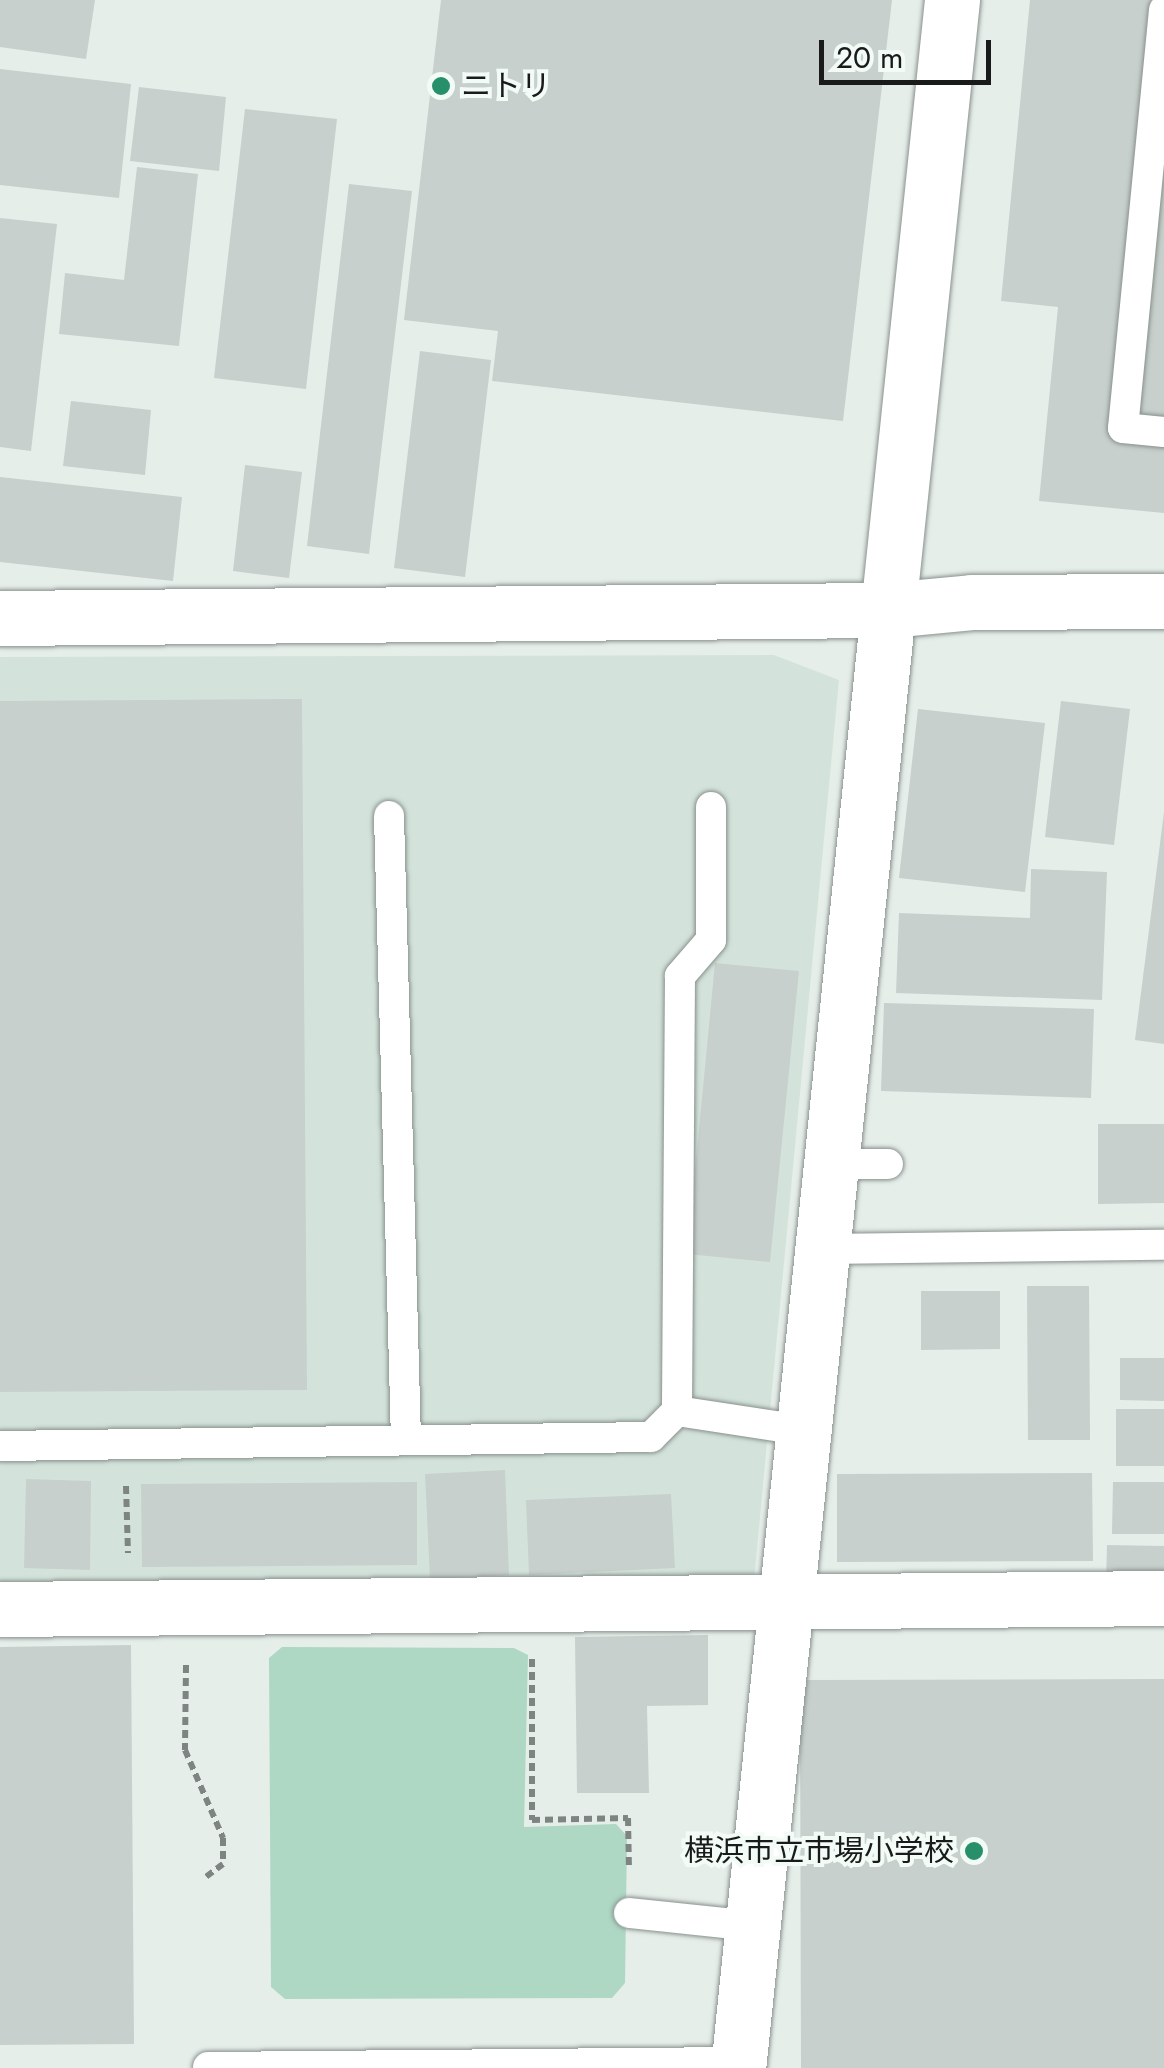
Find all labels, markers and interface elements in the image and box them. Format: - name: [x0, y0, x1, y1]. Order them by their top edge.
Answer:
- scale bar: [824, 20, 996, 82]
- text: 20 m: [836, 36, 903, 79]
- place label: ニトリ: [461, 68, 551, 104]
- marker: ニトリ: [430, 75, 452, 97]
- place label: 横浜市立市場小学校: [684, 1833, 954, 1869]
- marker: 横浜市立市場小学校: [963, 1840, 985, 1862]

